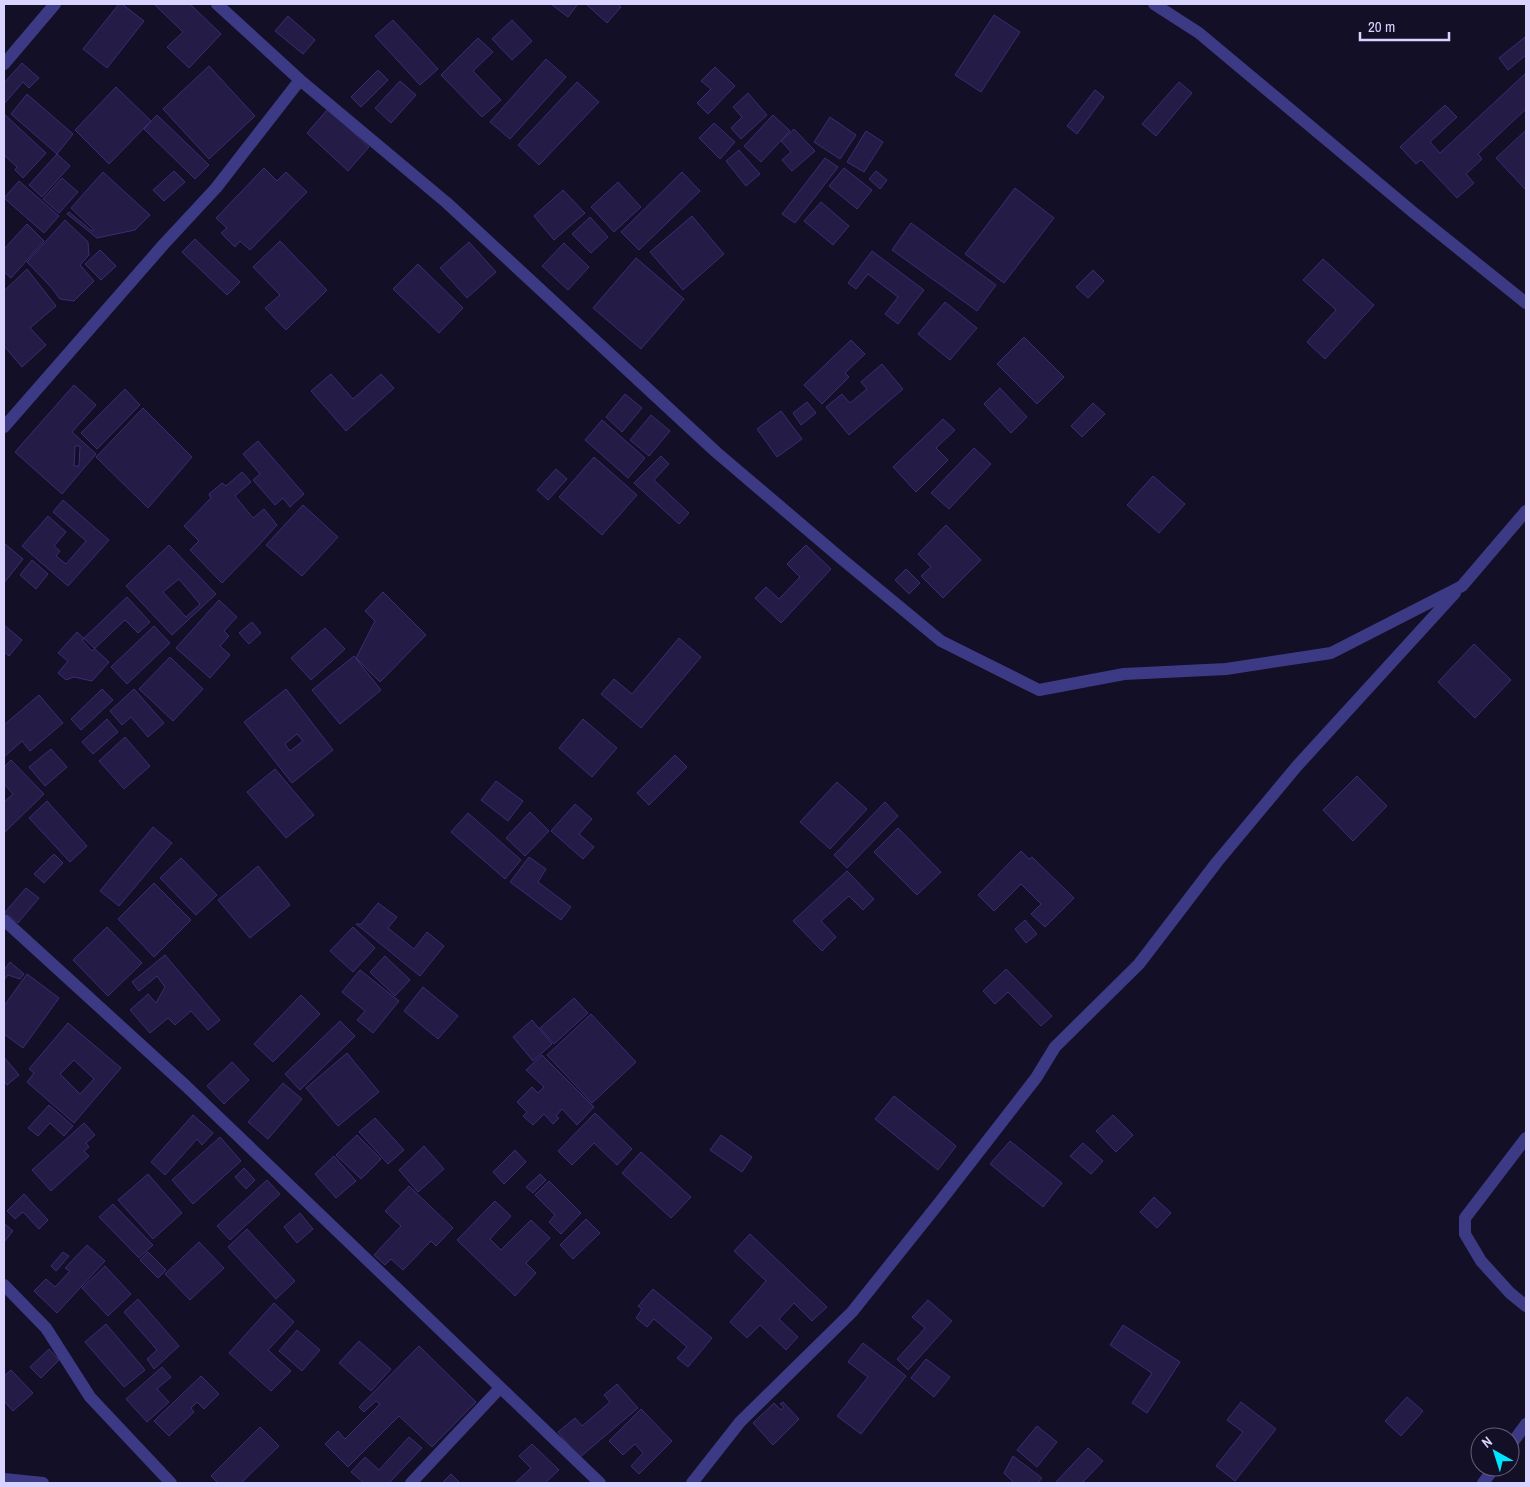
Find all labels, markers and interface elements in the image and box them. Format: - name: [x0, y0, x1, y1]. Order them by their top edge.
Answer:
- scale bar: [1360, 10, 1449, 42]
- text: 20 m: [1368, 16, 1395, 37]
- north arrow: [1470, 1427, 1520, 1477]
- text: N: [1478, 1432, 1496, 1452]

